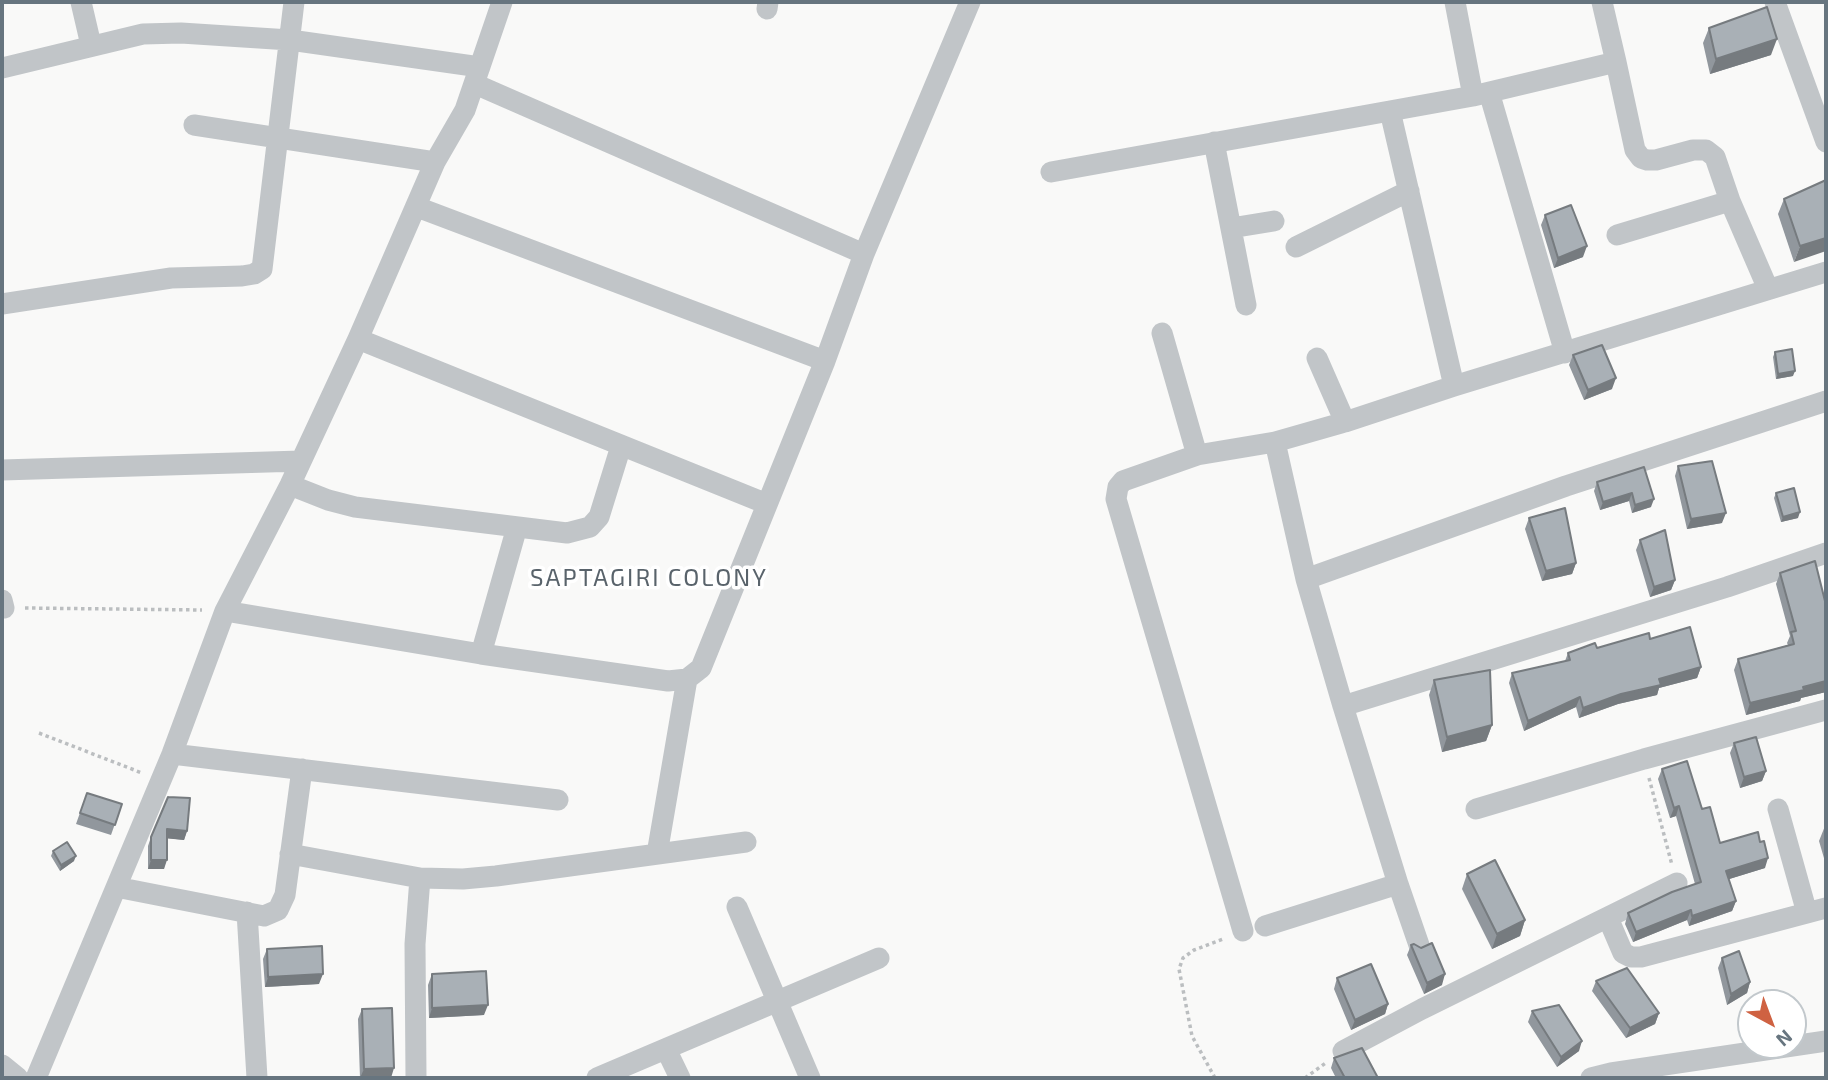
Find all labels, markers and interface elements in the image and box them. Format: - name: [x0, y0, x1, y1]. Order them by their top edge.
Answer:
- district label: SAPTAGIRI COLONY: [532, 564, 766, 592]
- north arrow: [1737, 989, 1807, 1059]
- text: N: [1772, 1026, 1798, 1052]

